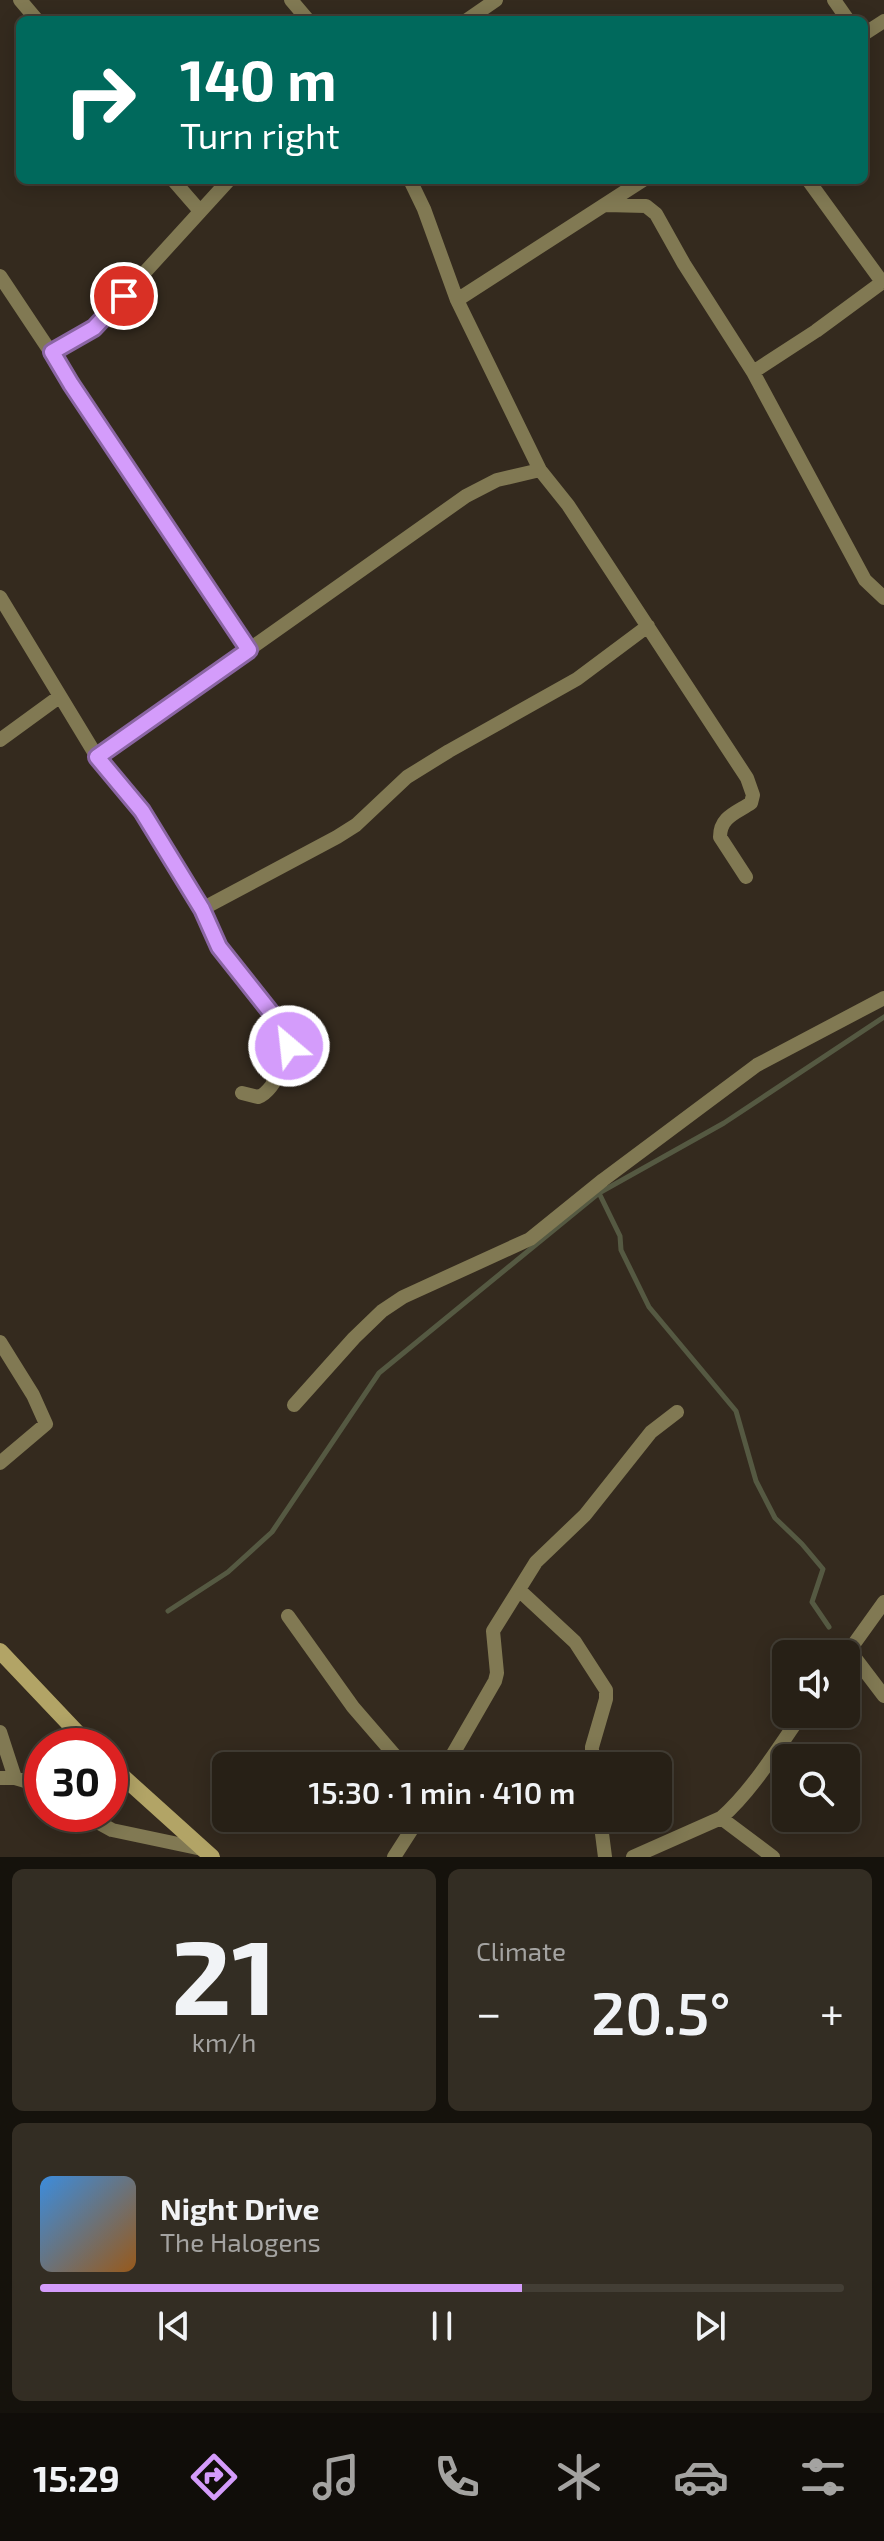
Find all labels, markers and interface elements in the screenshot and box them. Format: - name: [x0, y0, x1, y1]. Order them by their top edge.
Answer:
- text: 140 m: [180, 45, 337, 112]
- icon: right: [48, 48, 152, 152]
- text: Turn right: [180, 113, 340, 156]
- pin: [90, 262, 158, 330]
- icon: arrive: [102, 274, 146, 318]
- position arrow: [247, 1004, 331, 1088]
- map controls: [772, 1640, 860, 1832]
- button: sound: [772, 1640, 860, 1728]
- speed limit sign: 30: [24, 1728, 128, 1832]
- button: search: [772, 1744, 860, 1832]
- text: 15:30 · 1 min · 410 m: [309, 1774, 575, 1810]
- text: 21: [171, 1911, 277, 2036]
- text: Climate: [476, 1935, 566, 1966]
- text: 20.5°: [591, 1975, 731, 2047]
- text: −: [476, 1985, 502, 2038]
- text: +: [820, 1985, 844, 2038]
- text: km/h: [192, 2026, 256, 2057]
- text: Night Drive: [160, 2190, 319, 2226]
- text: The Halogens: [160, 2226, 321, 2257]
- icon: previous: [152, 2304, 196, 2348]
- icon: pause: [420, 2304, 464, 2348]
- icon: next: [688, 2304, 732, 2348]
- icon: directions: [186, 2449, 242, 2505]
- icon: music: [308, 2449, 364, 2505]
- icon: phone: [429, 2449, 485, 2505]
- icon: climate: [551, 2449, 607, 2505]
- icon: car: [673, 2449, 729, 2505]
- icon: filters: [795, 2449, 851, 2505]
- text: 15:29: [33, 2456, 120, 2499]

